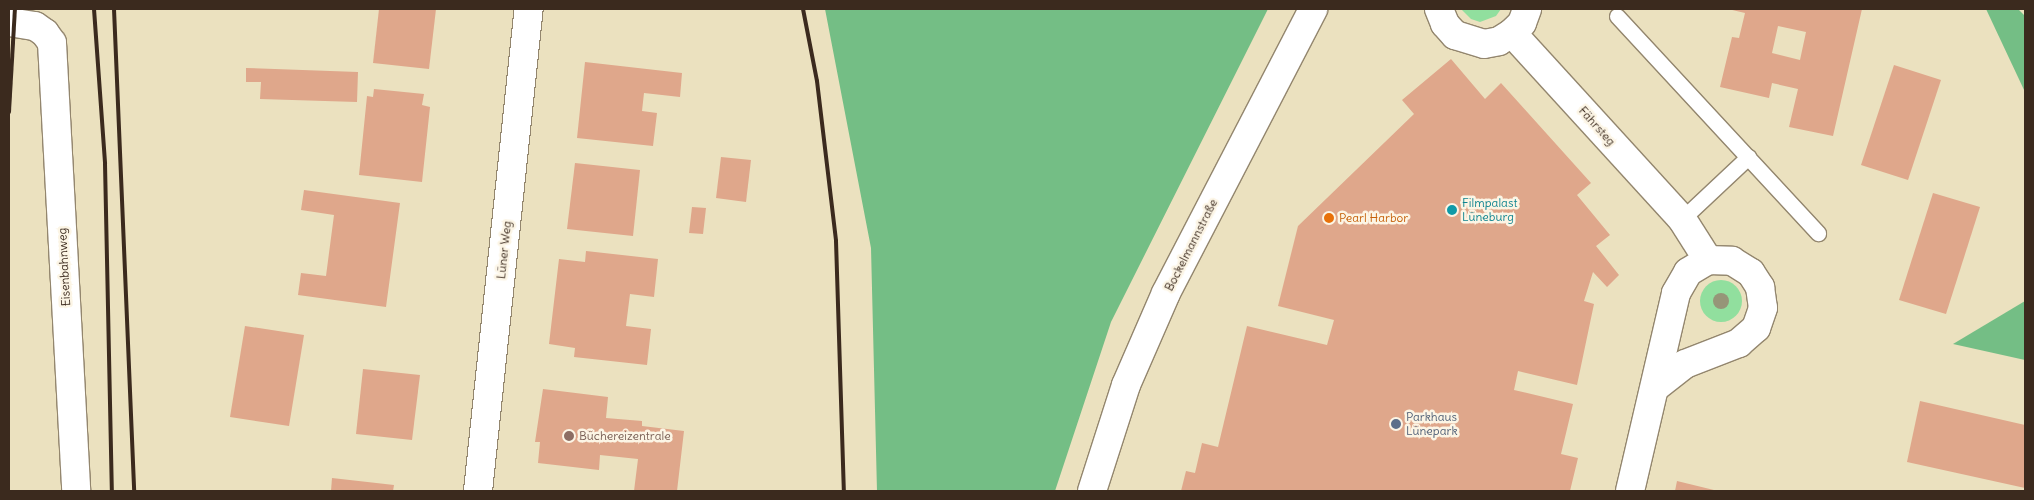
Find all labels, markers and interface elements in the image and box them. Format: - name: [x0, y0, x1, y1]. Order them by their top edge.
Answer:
- street label: Fährsteg: [1576, 104, 1618, 148]
- place label: Filmpalast Lüneburg: [1462, 196, 1517, 224]
- street label: Bockelmannstraße: [1162, 197, 1220, 293]
- marker: Filmpalast Lüneburg: [1446, 204, 1458, 216]
- place label: Pearl Harbor: [1339, 211, 1408, 225]
- marker: Pearl Harbor: [1323, 212, 1335, 224]
- street label: Lüner Weg: [494, 220, 514, 280]
- street label: Eisenbahnweg: [55, 227, 73, 307]
- place label: Parkhaus Lünepark: [1406, 410, 1458, 438]
- marker: Parkhaus Lünepark: [1390, 418, 1402, 430]
- place label: Büchereizentrale: [579, 429, 671, 443]
- marker: Büchereizentrale: [563, 430, 575, 442]

